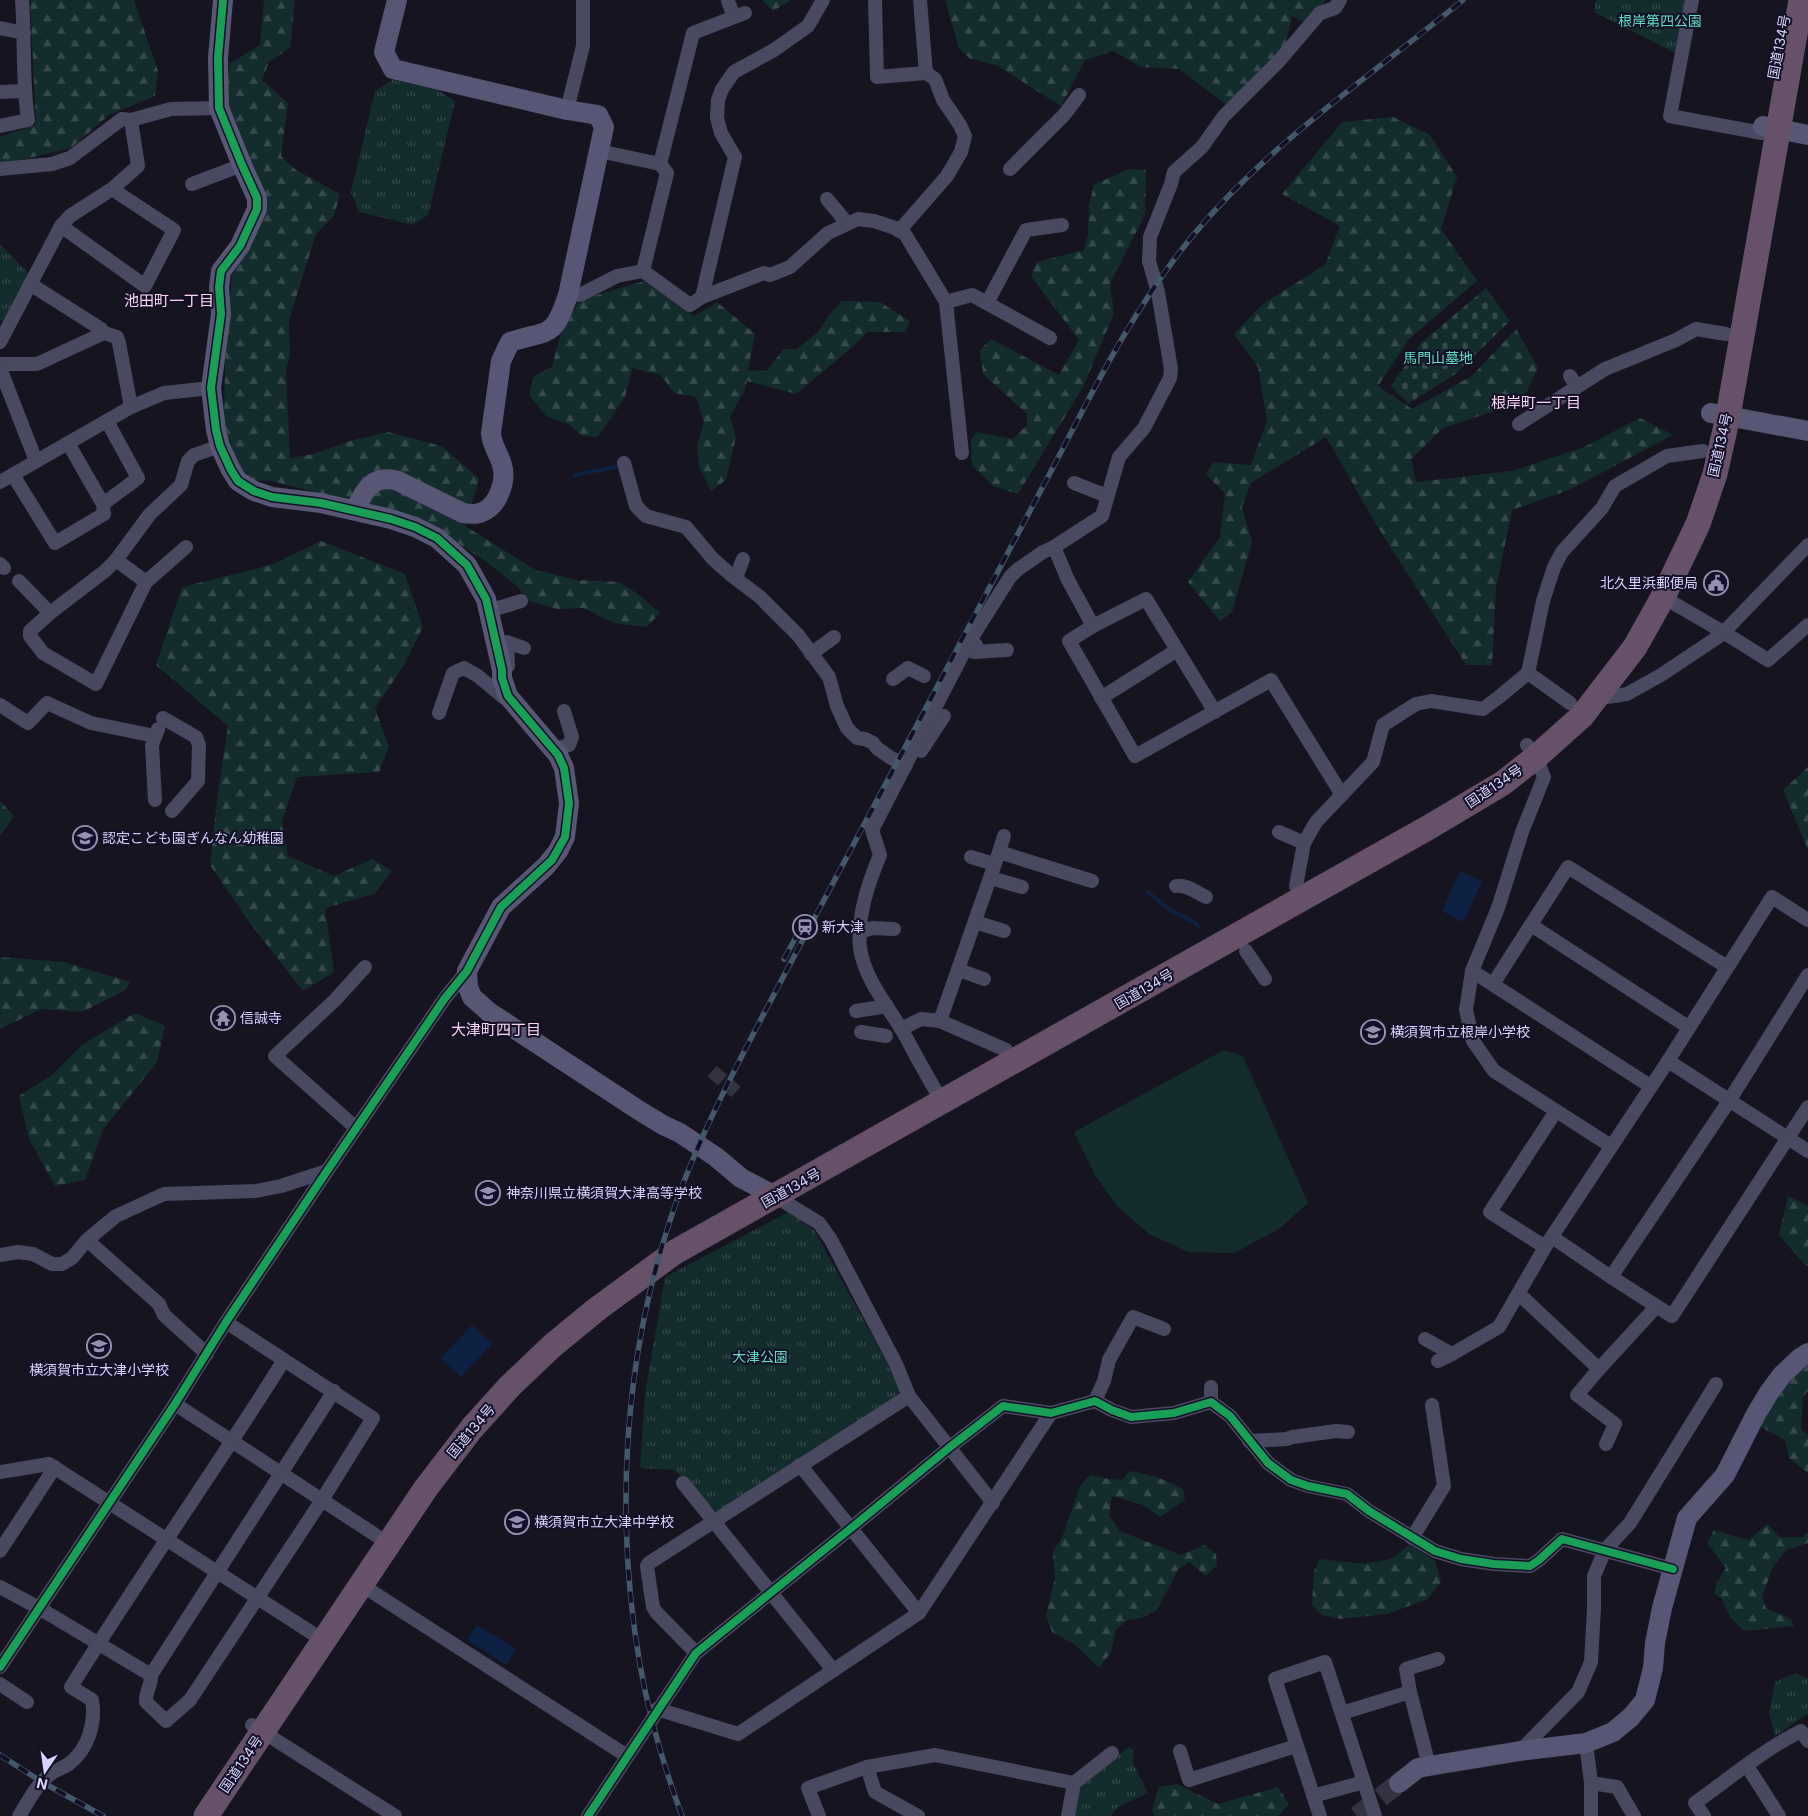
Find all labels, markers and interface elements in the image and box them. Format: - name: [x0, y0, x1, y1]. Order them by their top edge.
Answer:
- park label: 根岸第四公園: [1618, 12, 1702, 29]
- street label: 国道134号: [1764, 13, 1793, 81]
- district label: 池田町一丁目: [124, 291, 214, 310]
- park label: 馬門山墓地: [1403, 349, 1473, 366]
- district label: 根岸町一丁目: [1491, 393, 1581, 412]
- street label: 国道134号: [1704, 411, 1735, 479]
- public building icon: 北久里浜郵便局: [1703, 570, 1729, 596]
- place label: 北久里浜郵便局: [1600, 574, 1698, 591]
- street label: 国道134号: [1462, 760, 1526, 811]
- school or university icon: 認定こども園ぎんなん幼稚園: [72, 825, 98, 851]
- place label: 認定こども園ぎんなん幼稚園: [102, 829, 284, 846]
- station icon: 新大津: [792, 914, 818, 940]
- place label: 新大津: [822, 918, 864, 935]
- street label: 国道134号: [1111, 965, 1176, 1012]
- temple icon: 信誠寺: [210, 1005, 236, 1031]
- place label: 信誠寺: [240, 1009, 282, 1026]
- school or university icon: 横須賀市立根岸小学校: [1360, 1019, 1386, 1045]
- district label: 大津町四丁目: [451, 1020, 541, 1039]
- place label: 横須賀市立根岸小学校: [1390, 1023, 1530, 1040]
- street label: 国道134号: [758, 1164, 823, 1211]
- school or university icon: 神奈川県立横須賀大津高等学校: [475, 1180, 501, 1206]
- place label: 神奈川県立横須賀大津高等学校: [506, 1184, 702, 1201]
- school or university icon: 横須賀市立大津小学校: [86, 1333, 112, 1359]
- park label: 大津公園: [732, 1348, 788, 1365]
- place label: 横須賀市立大津小学校: [29, 1361, 169, 1378]
- street label: 国道134号: [443, 1400, 498, 1461]
- school or university icon: 横須賀市立大津中学校: [504, 1509, 530, 1535]
- place label: 横須賀市立大津中学校: [534, 1513, 674, 1530]
- street label: 国道134号: [215, 1732, 266, 1796]
- north arrow: [20, 1746, 70, 1796]
- text: N: [35, 1775, 49, 1794]

